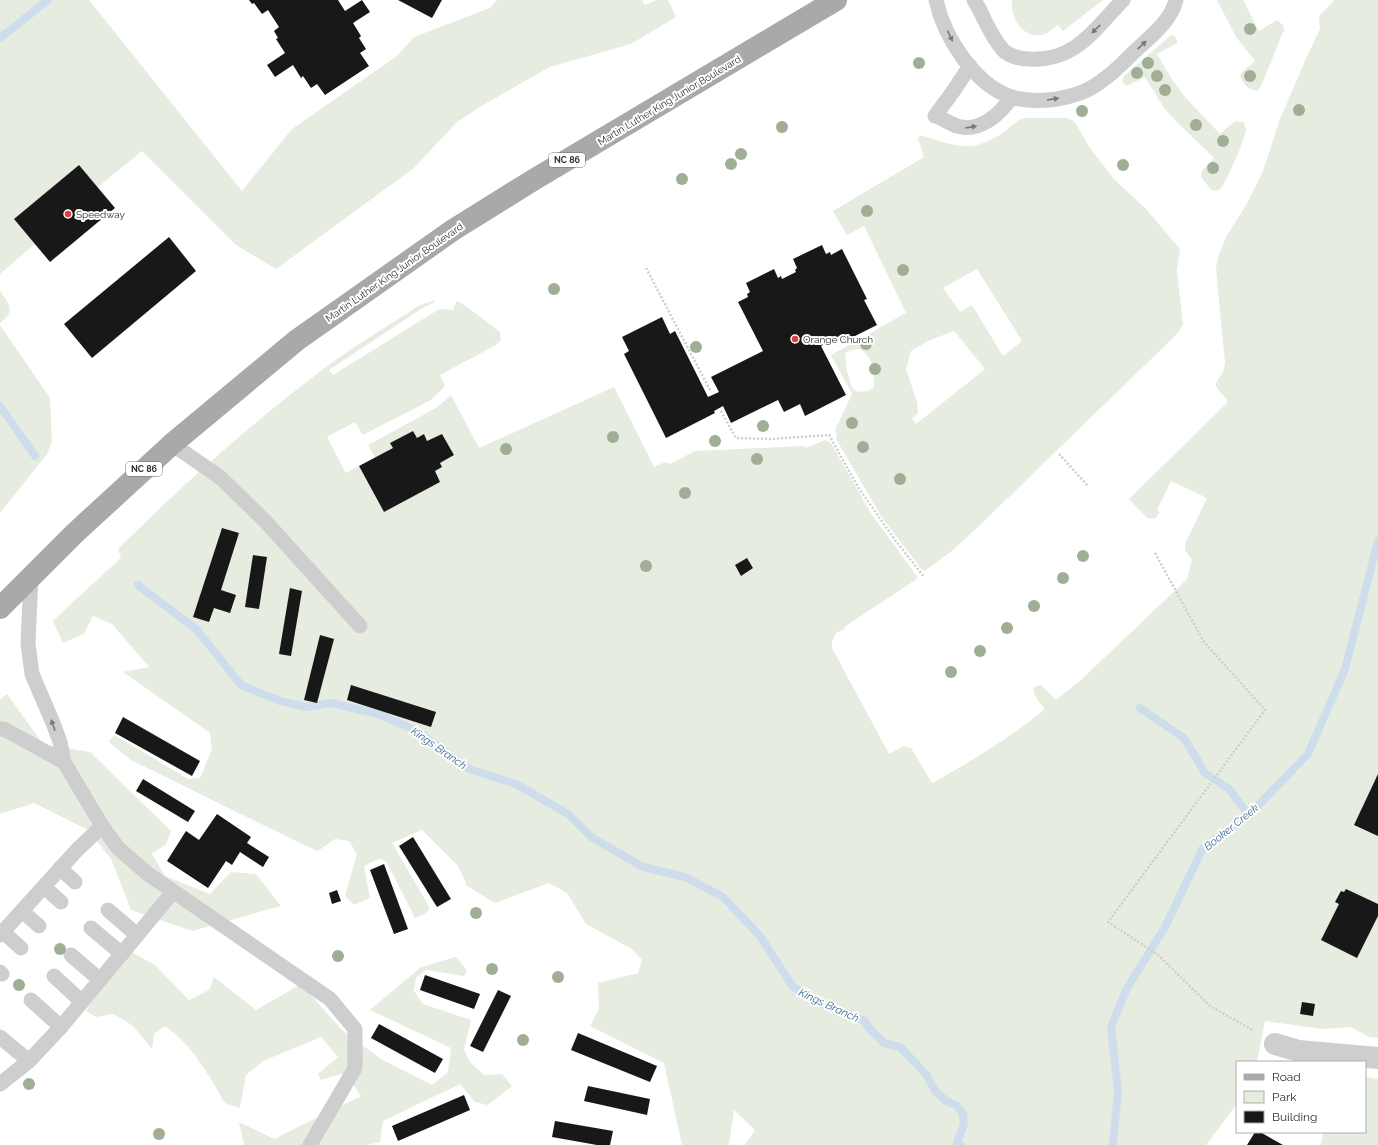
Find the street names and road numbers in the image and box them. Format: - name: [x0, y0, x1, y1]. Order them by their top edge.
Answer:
- street label: Martin Luther King Junior Boulevard: [596, 53, 743, 148]
- road number: NC 86: [549, 153, 585, 167]
- street label: Martin Luther King Junior Boulevard: [324, 221, 465, 324]
- road number: NC 86: [126, 462, 162, 476]

